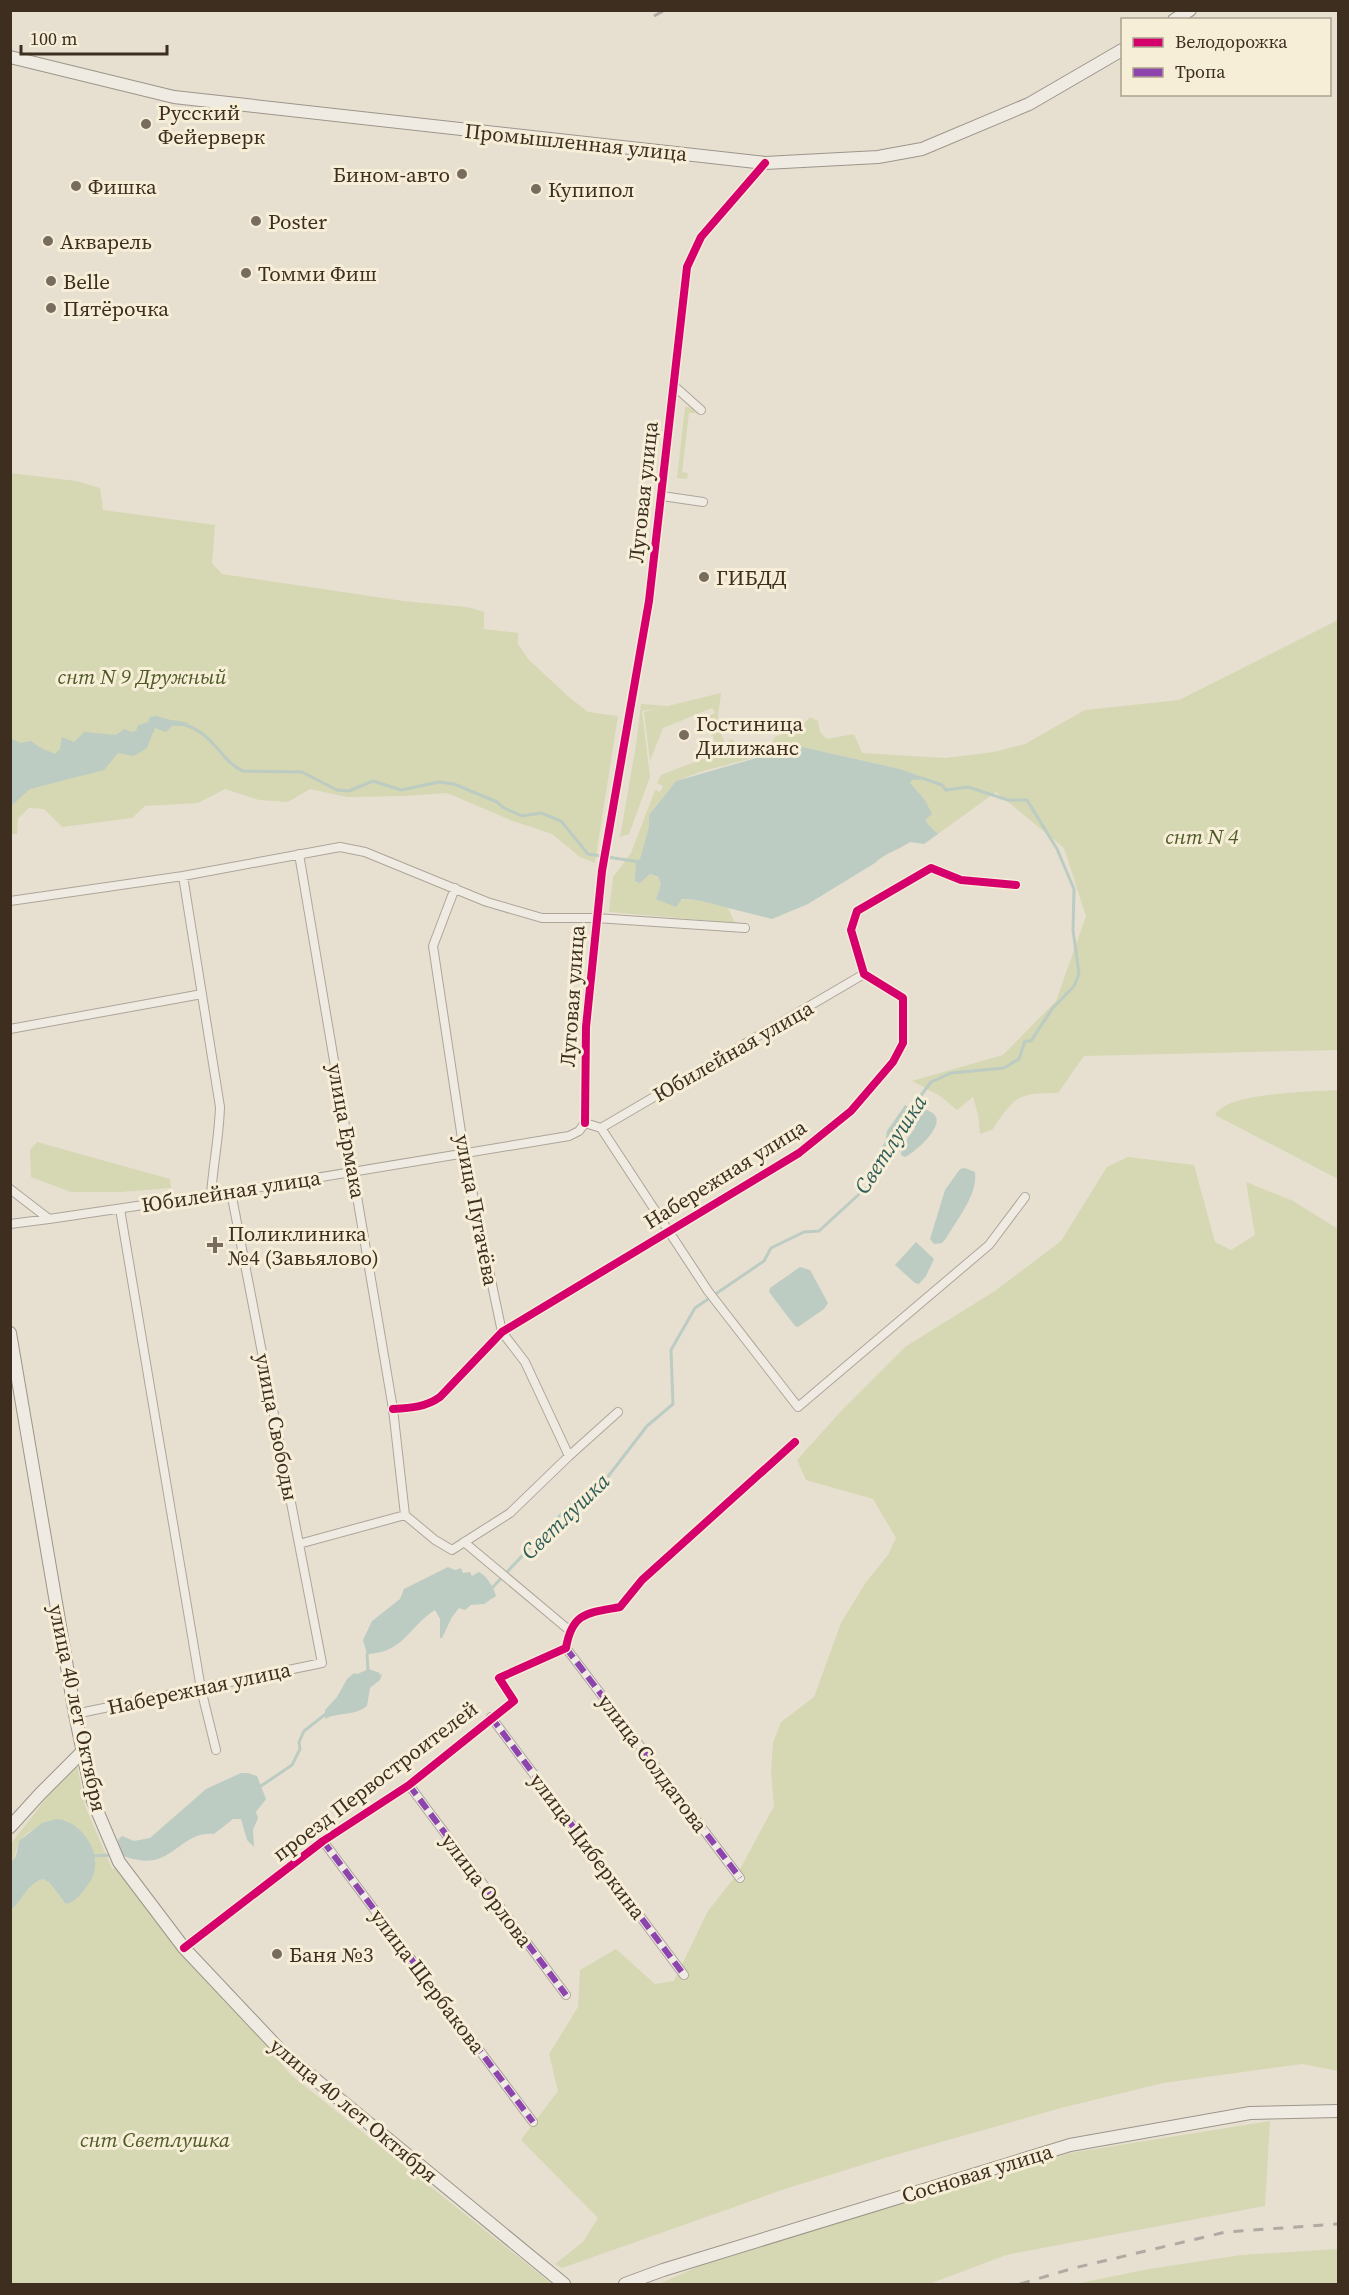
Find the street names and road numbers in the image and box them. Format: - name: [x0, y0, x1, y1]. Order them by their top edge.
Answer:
- street label: Промышленная улица: [463, 116, 689, 168]
- street label: Луговая улица: [621, 419, 665, 564]
- street label: Луговая улица: [553, 924, 591, 1068]
- street label: Юбилейная улица: [647, 993, 819, 1109]
- street label: улица Ермака: [321, 1061, 373, 1201]
- street label: Набережная улица: [638, 1112, 812, 1236]
- street label: улица Пугачёва: [448, 1132, 506, 1288]
- street label: Юбилейная улица: [139, 1162, 323, 1219]
- street label: улица Свободы: [248, 1351, 306, 1503]
- street label: улица 40 лет Октября: [42, 1602, 114, 1814]
- street label: Набережная улица: [105, 1654, 294, 1722]
- street label: улица Солдатова: [591, 1688, 715, 1838]
- street label: проезд Первостроителей: [266, 1694, 484, 1868]
- street label: улица Циберкина: [523, 1767, 653, 1926]
- street label: улица Орлова: [435, 1827, 540, 1953]
- street label: улица Щербакова: [364, 1903, 492, 2060]
- street label: улица 40 лет Октября: [264, 2031, 444, 2189]
- street label: Сосновая улица: [898, 2136, 1056, 2210]

